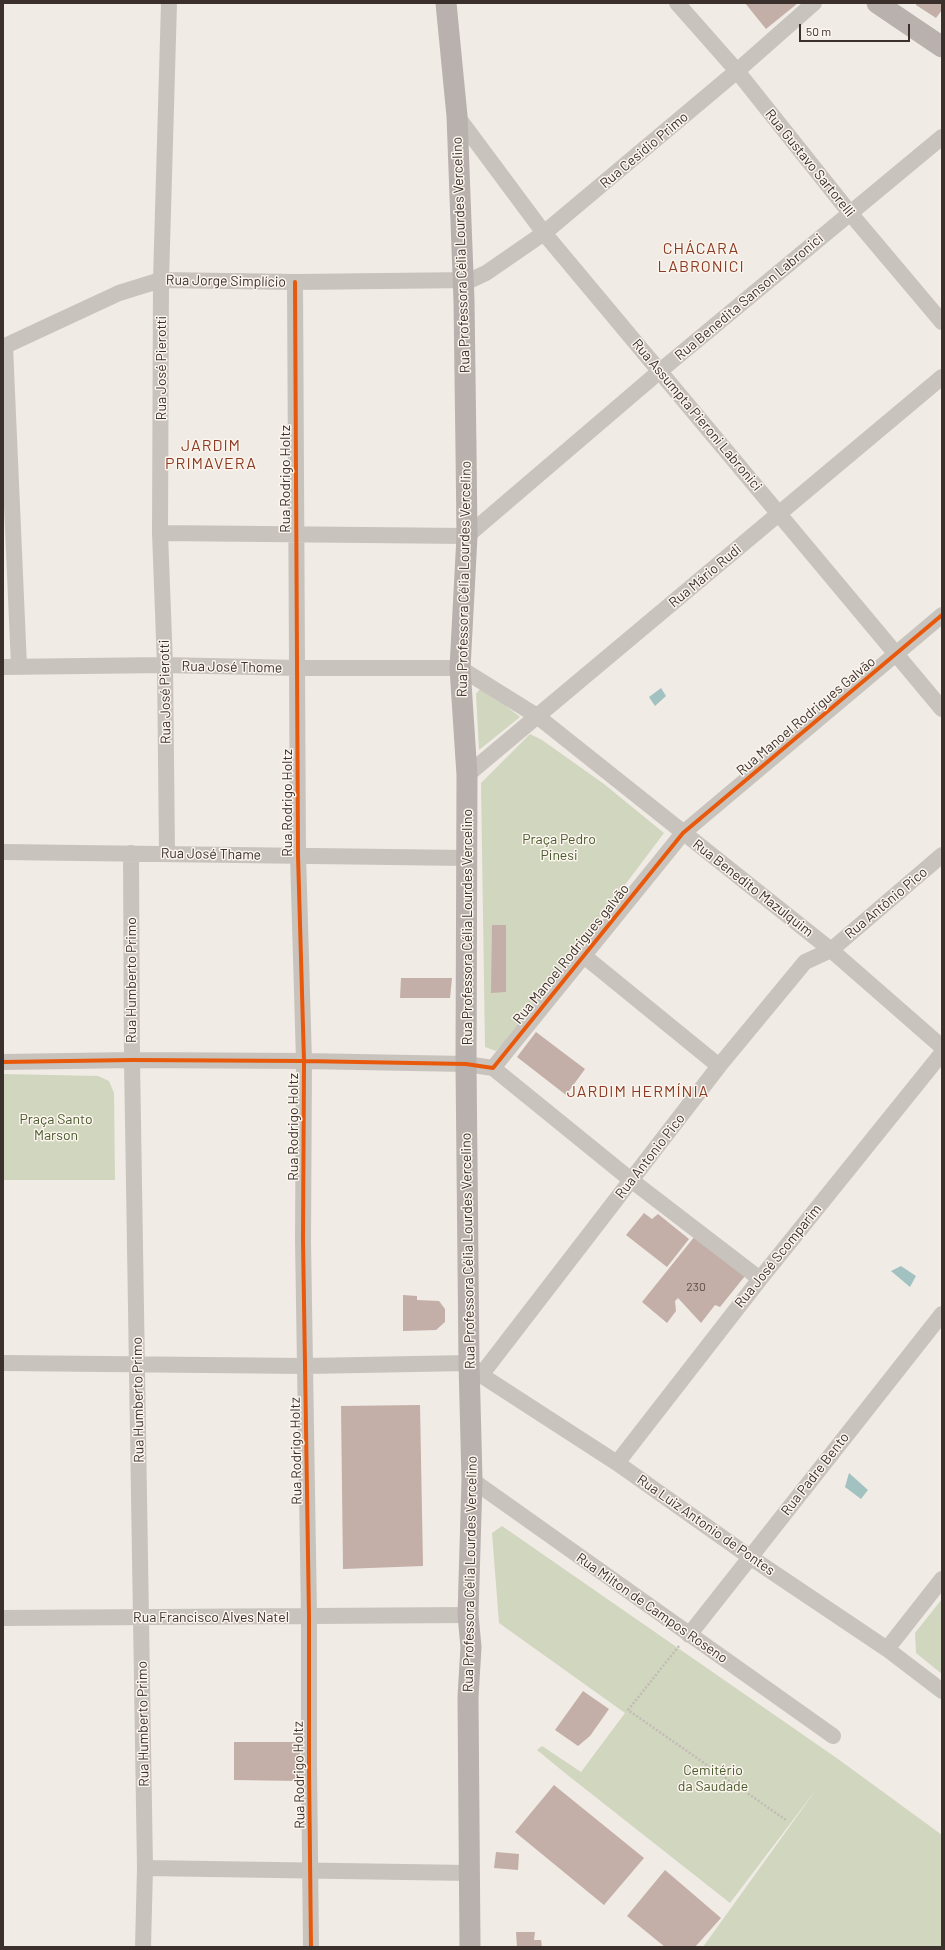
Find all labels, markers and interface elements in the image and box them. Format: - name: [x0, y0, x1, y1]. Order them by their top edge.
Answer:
- scale bar: [801, 16, 912, 42]
- text: 50 m: [806, 24, 831, 38]
- street label: Rua Gustavo Sartorelli: [761, 106, 859, 220]
- street label: Rua Cesidio Primo: [597, 108, 691, 192]
- street label: Rua Professora Célia Lourdes Vercelino: [448, 137, 474, 373]
- street label: Rua Benedita Sanson Labronici: [671, 230, 827, 364]
- district label: CHÁCARA LABRONICI: [657, 239, 745, 277]
- street label: Rua Jorge Simplício: [166, 272, 286, 290]
- street label: Rua José Pierotti: [153, 316, 169, 420]
- street label: Rua Assumpta Pieroni Labronici: [629, 336, 765, 494]
- street label: Rua Rodrigo Holtz: [277, 425, 293, 533]
- district label: JARDIM PRIMAVERA: [165, 436, 257, 474]
- street label: Rua Professora Célia Lourdes Vercelino: [454, 461, 474, 697]
- street label: Rua Mário Rudi: [665, 541, 745, 611]
- street label: Rua José Pierotti: [156, 640, 174, 744]
- street label: Rua Manoel Rodrigues Galvão: [733, 653, 879, 779]
- street label: Rua José Thome: [182, 658, 282, 676]
- street label: Rua Rodrigo Holtz: [279, 749, 295, 857]
- street label: Rua Professora Célia Lourdes Vercelino: [459, 809, 475, 1045]
- park label: Praça Pedro Pinesi: [522, 831, 596, 864]
- street label: Rua Benedito Mazulquim: [689, 836, 817, 940]
- street label: Rua José Thame: [161, 845, 261, 863]
- street label: Rua Antônio Pico: [841, 864, 931, 942]
- street label: Rua Manoel Rodrigues galvão: [509, 881, 633, 1027]
- street label: Rua Humberto Primo: [123, 917, 139, 1043]
- street label: Rua Rodrigo Holtz: [285, 1073, 301, 1181]
- district label: JARDIM HERMÍNIA: [567, 1082, 709, 1102]
- street label: Rua Antonio Pico: [612, 1110, 688, 1202]
- park label: Praça Santo Marson: [19, 1111, 93, 1144]
- street label: Rua Professora Célia Lourdes Vercelino: [458, 1133, 478, 1369]
- street label: Rua José Scomparim: [731, 1201, 825, 1311]
- house number: 230: [686, 1280, 706, 1294]
- street label: Rua Humberto Primo: [129, 1337, 147, 1463]
- street label: Rua Rodrigo Holtz: [287, 1397, 305, 1505]
- street label: Rua Padre Bento: [777, 1429, 853, 1519]
- street label: Rua Professora Célia Lourdes Vercelino: [460, 1456, 480, 1692]
- street label: Rua Luiz Antonio de Pontes: [634, 1471, 778, 1579]
- street label: Rua Milton de Campos Roseno: [573, 1549, 731, 1667]
- street label: Rua Francisco Alves Natel: [133, 1609, 289, 1625]
- street label: Rua Humberto Primo: [134, 1661, 152, 1787]
- street label: Rua Rodrigo Holtz: [290, 1721, 308, 1829]
- park label: Cemitério da Saudade: [678, 1762, 748, 1794]

